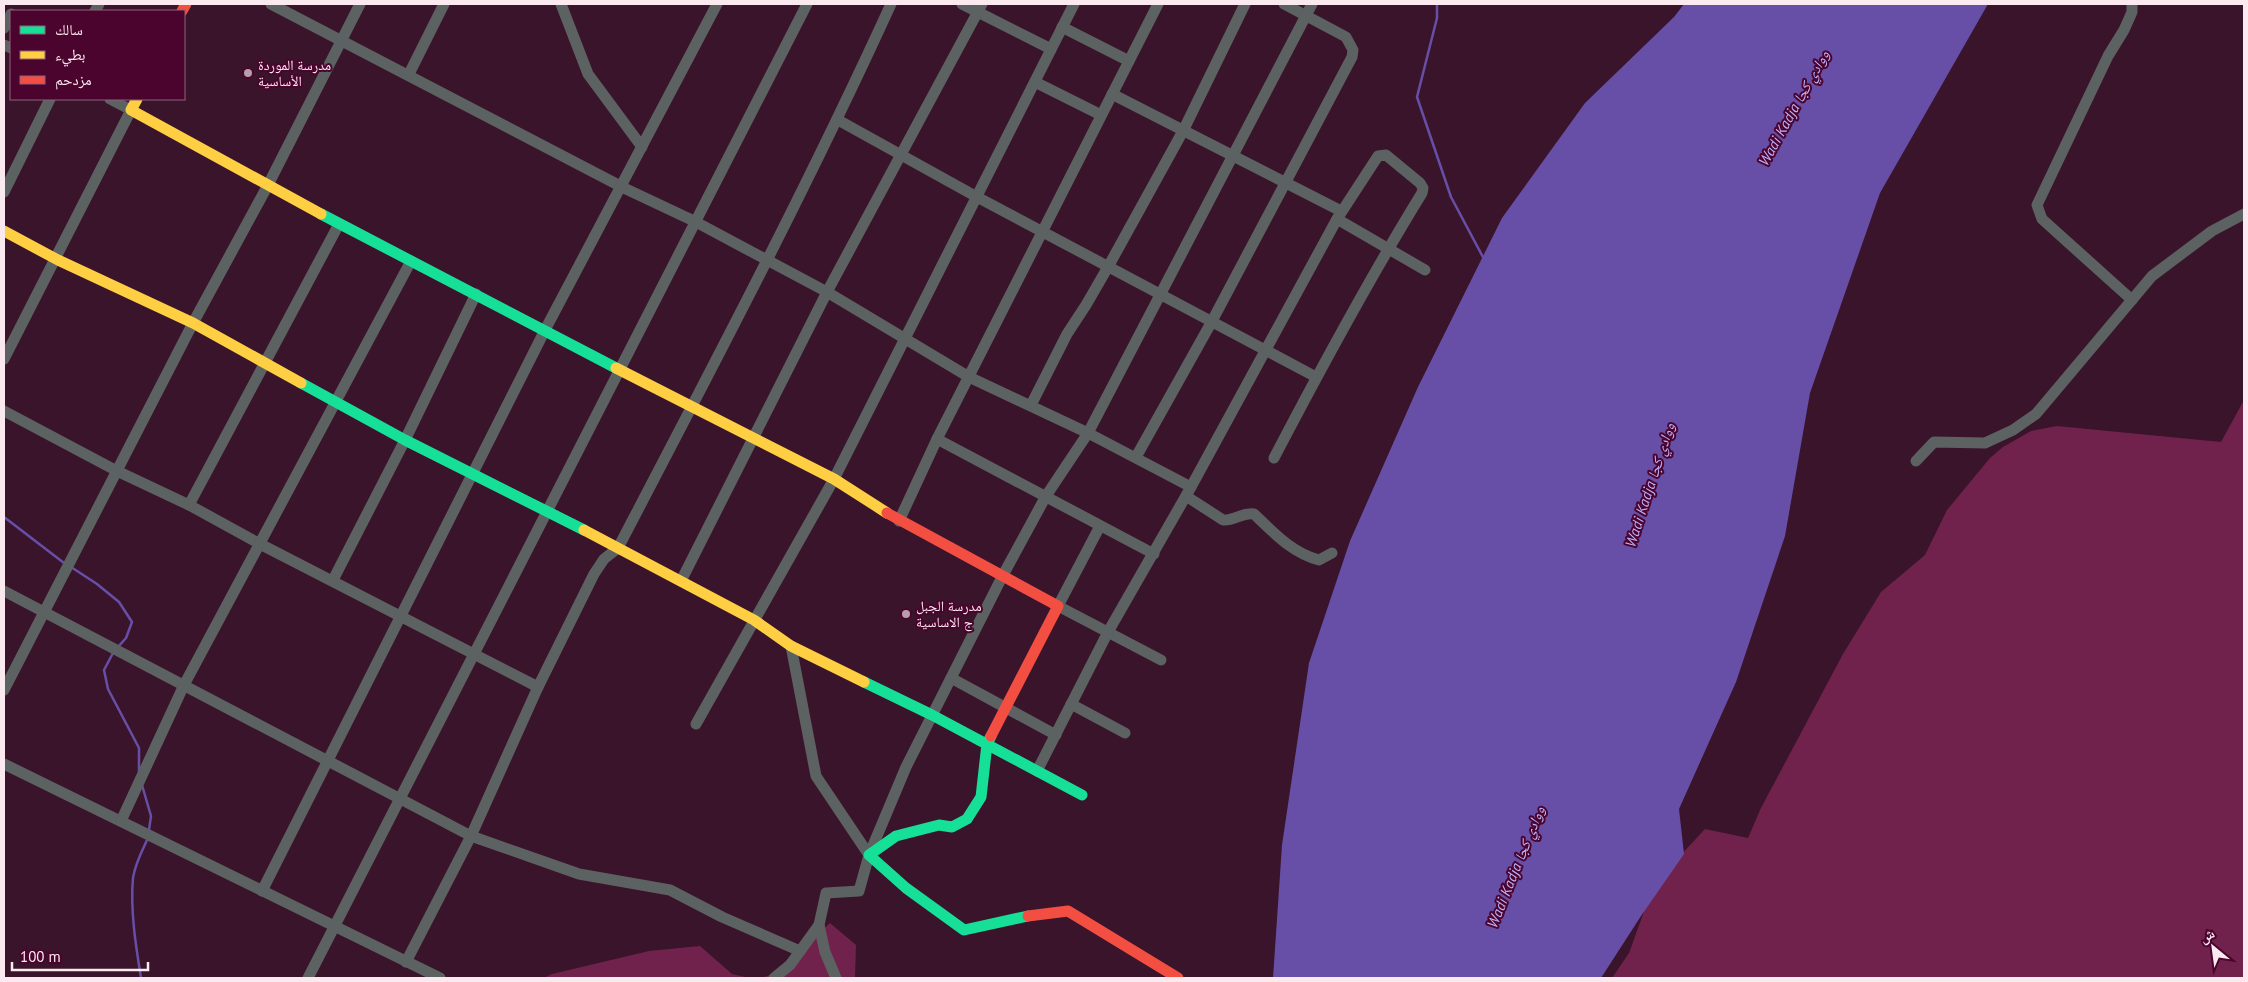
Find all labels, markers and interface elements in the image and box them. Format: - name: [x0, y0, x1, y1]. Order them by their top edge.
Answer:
- legend: [10, 10, 185, 100]
- text: سالك: [55, 20, 83, 39]
- text: بطيء: [55, 45, 85, 67]
- water label: Wadi Kadja ووادي كجا: [1754, 46, 1836, 170]
- place label: مدرسة الموردة الأساسية: [258, 56, 331, 90]
- marker: مدرسة الموردة الأساسية: [242, 67, 254, 79]
- text: مزدحم: [55, 70, 92, 90]
- water label: Wadi Kadja ووادي كجا: [1620, 420, 1681, 550]
- place label: مدرسة الجبل ج الاساسية: [916, 597, 982, 632]
- marker: مدرسة الجبل ج الاساسية: [900, 608, 912, 620]
- water label: Wadi Kadja ووادي كجا: [1482, 803, 1551, 931]
- north arrow: [2188, 922, 2238, 972]
- text: ش: [2196, 924, 2218, 947]
- scale bar: [12, 940, 149, 972]
- text: 100 m: [20, 947, 61, 966]

